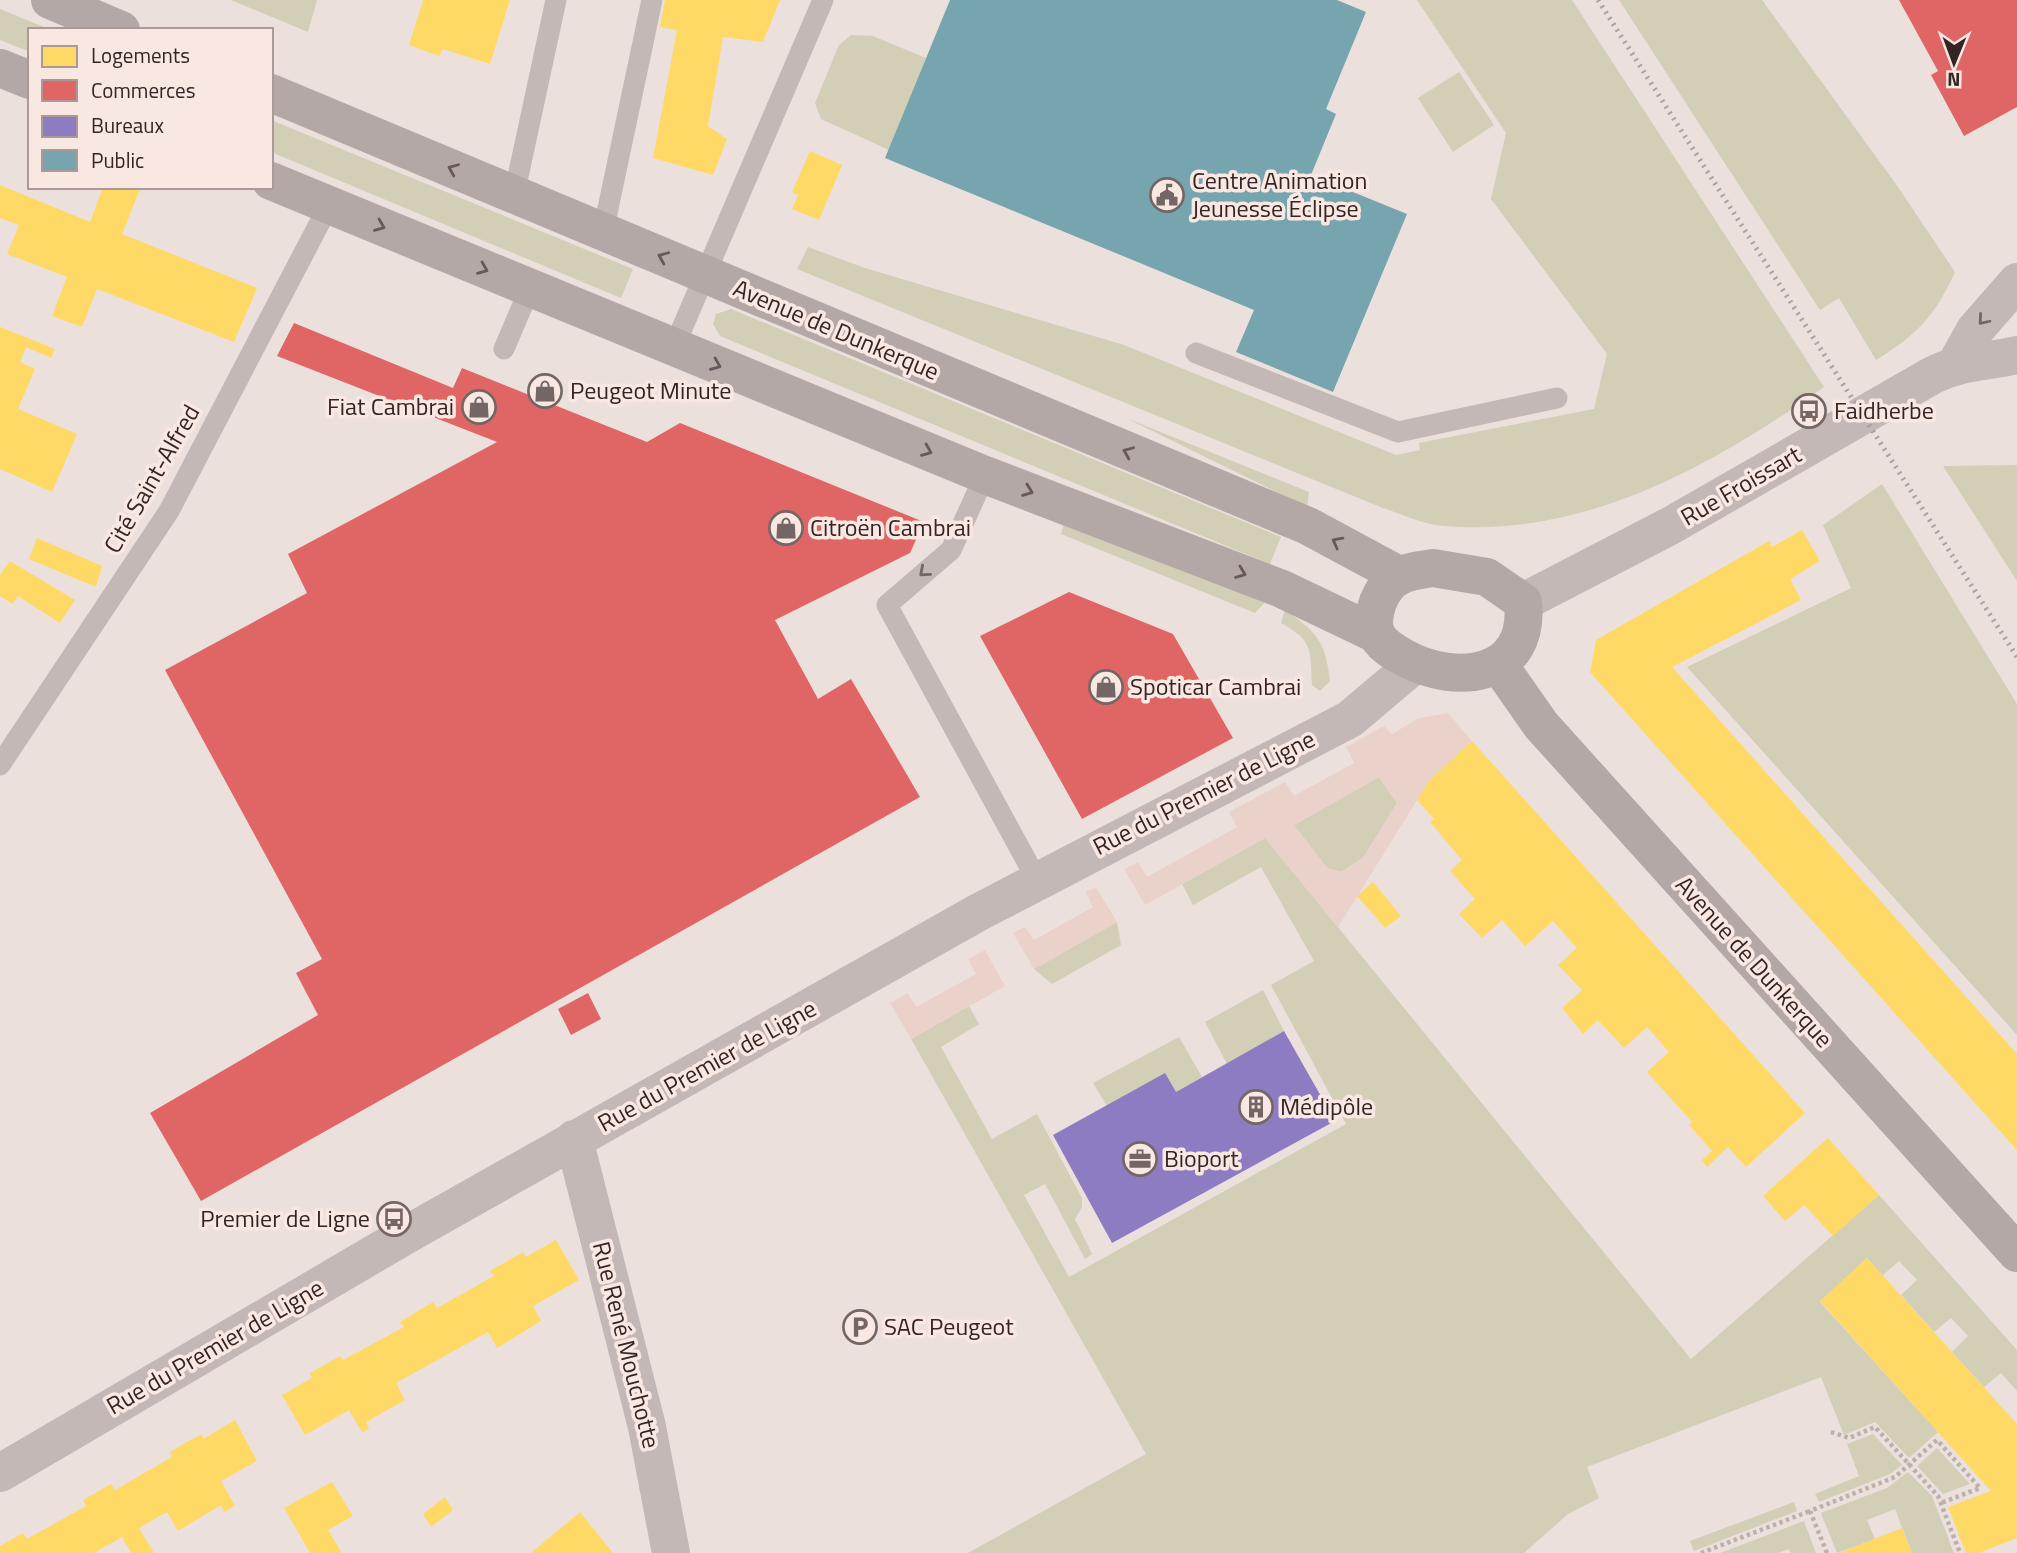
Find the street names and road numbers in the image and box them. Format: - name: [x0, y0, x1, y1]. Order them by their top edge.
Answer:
- street label: Avenue de Dunkerque: [728, 269, 945, 389]
- street label: Cité Saint-Alfred: [94, 398, 208, 559]
- street label: Rue Froissart: [1673, 436, 1808, 534]
- street label: Rue du Premier de Ligne: [1086, 720, 1321, 864]
- street label: Avenue de Dunkerque: [1668, 867, 1842, 1055]
- street label: Rue du Premier de Ligne: [591, 990, 822, 1140]
- street label: Rue René Mouchotte: [584, 1237, 670, 1452]
- street label: Rue du Premier de Ligne: [99, 1269, 330, 1423]

